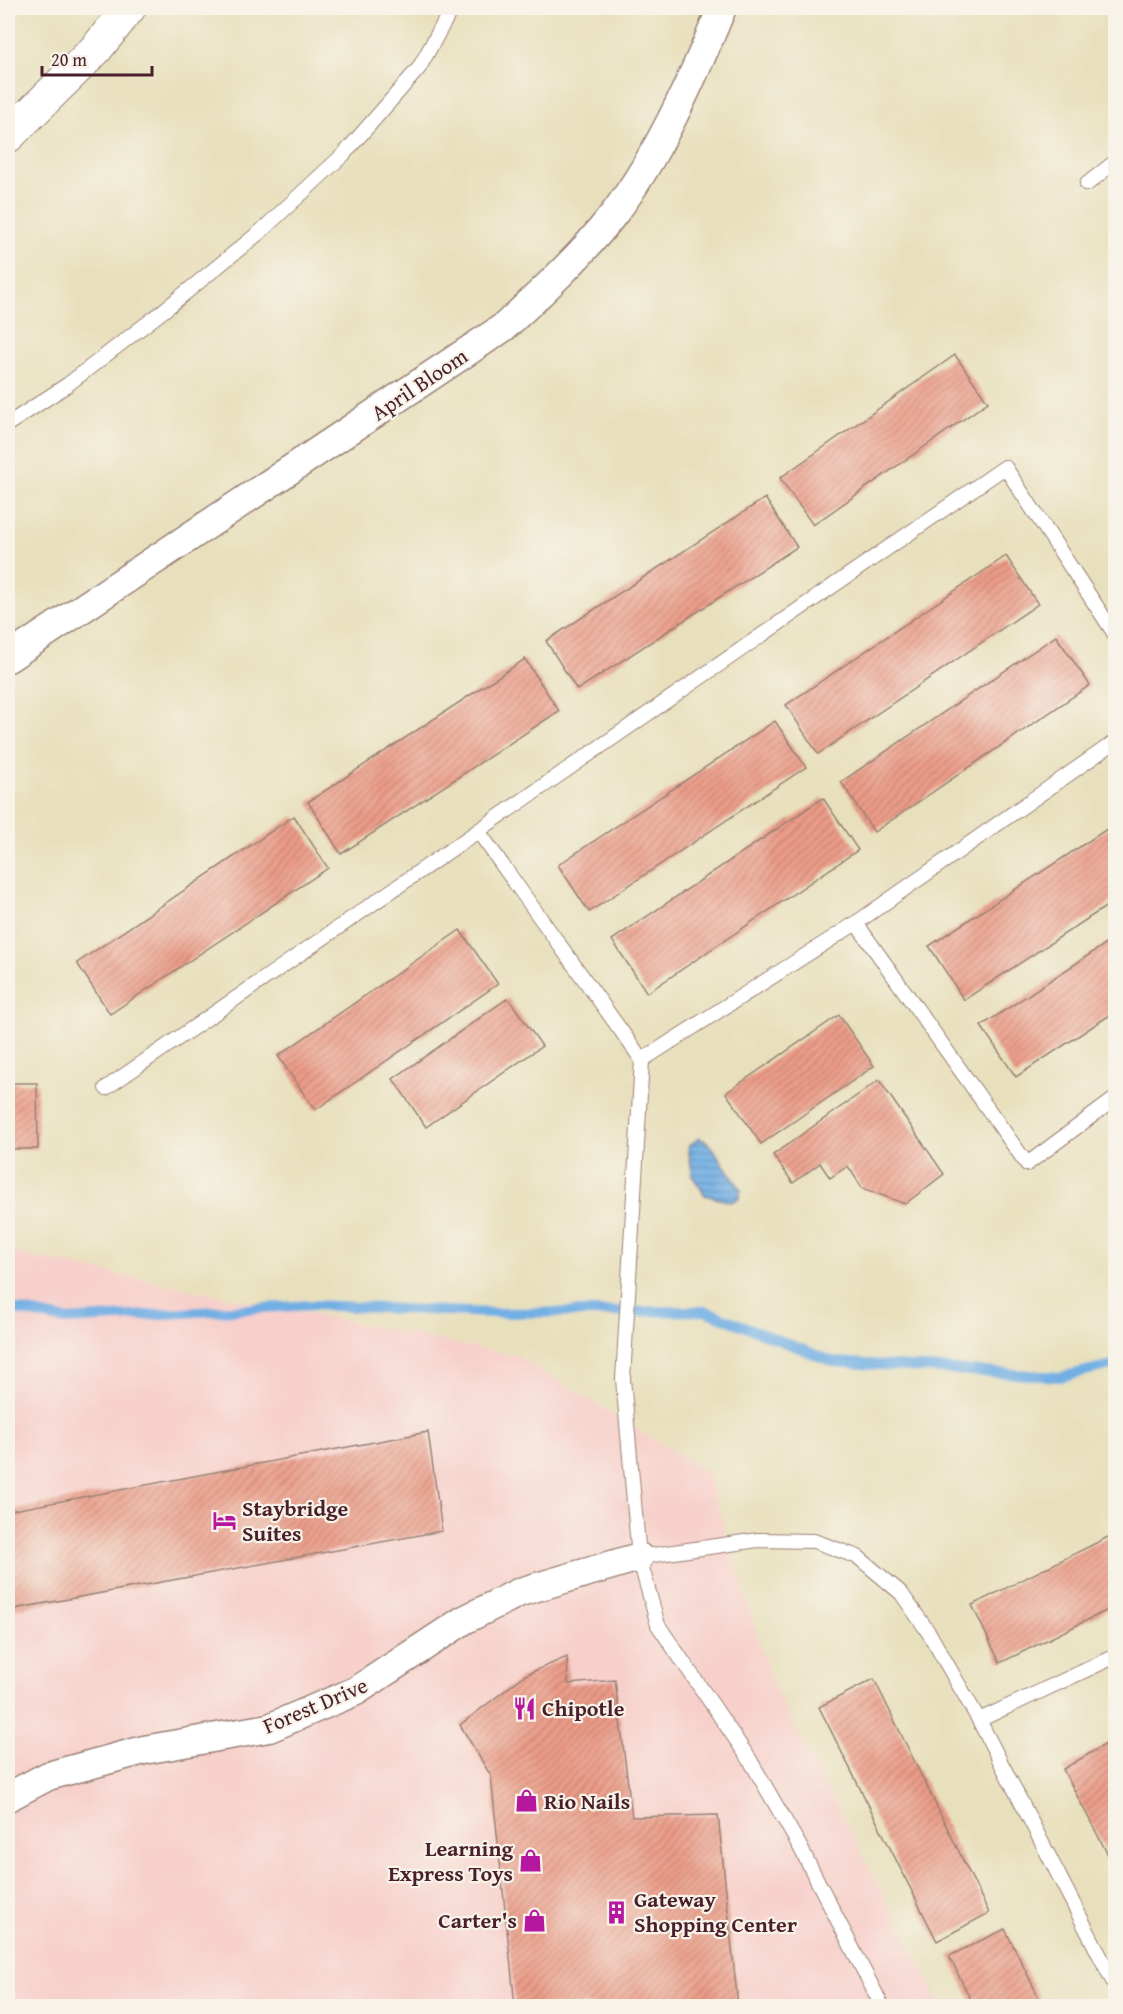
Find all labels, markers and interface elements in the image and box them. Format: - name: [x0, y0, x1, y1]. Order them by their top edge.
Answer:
- scale bar: [42, 39, 152, 77]
- text: 20 m: [51, 46, 87, 73]
- street label: April Bloom: [364, 340, 474, 428]
- place label: Staybridge Suites: [242, 1492, 349, 1549]
- hotel icon: Staybridge Suites: [211, 1508, 237, 1534]
- street label: Forest Drive: [258, 1669, 372, 1741]
- place label: Chipotle: [542, 1692, 625, 1724]
- restaurant icon: Chipotle: [511, 1695, 537, 1721]
- place label: Rio Nails: [544, 1785, 630, 1817]
- shop icon: Rio Nails: [513, 1788, 539, 1814]
- place label: Learning Express Toys: [388, 1832, 513, 1889]
- shop icon: Learning Express Toys: [518, 1848, 544, 1874]
- place label: Gateway Shopping Center: [634, 1883, 797, 1940]
- building icon: Gateway Shopping Center: [603, 1899, 629, 1925]
- place label: Carter's: [438, 1904, 517, 1936]
- shop icon: Carter's: [522, 1907, 548, 1933]

